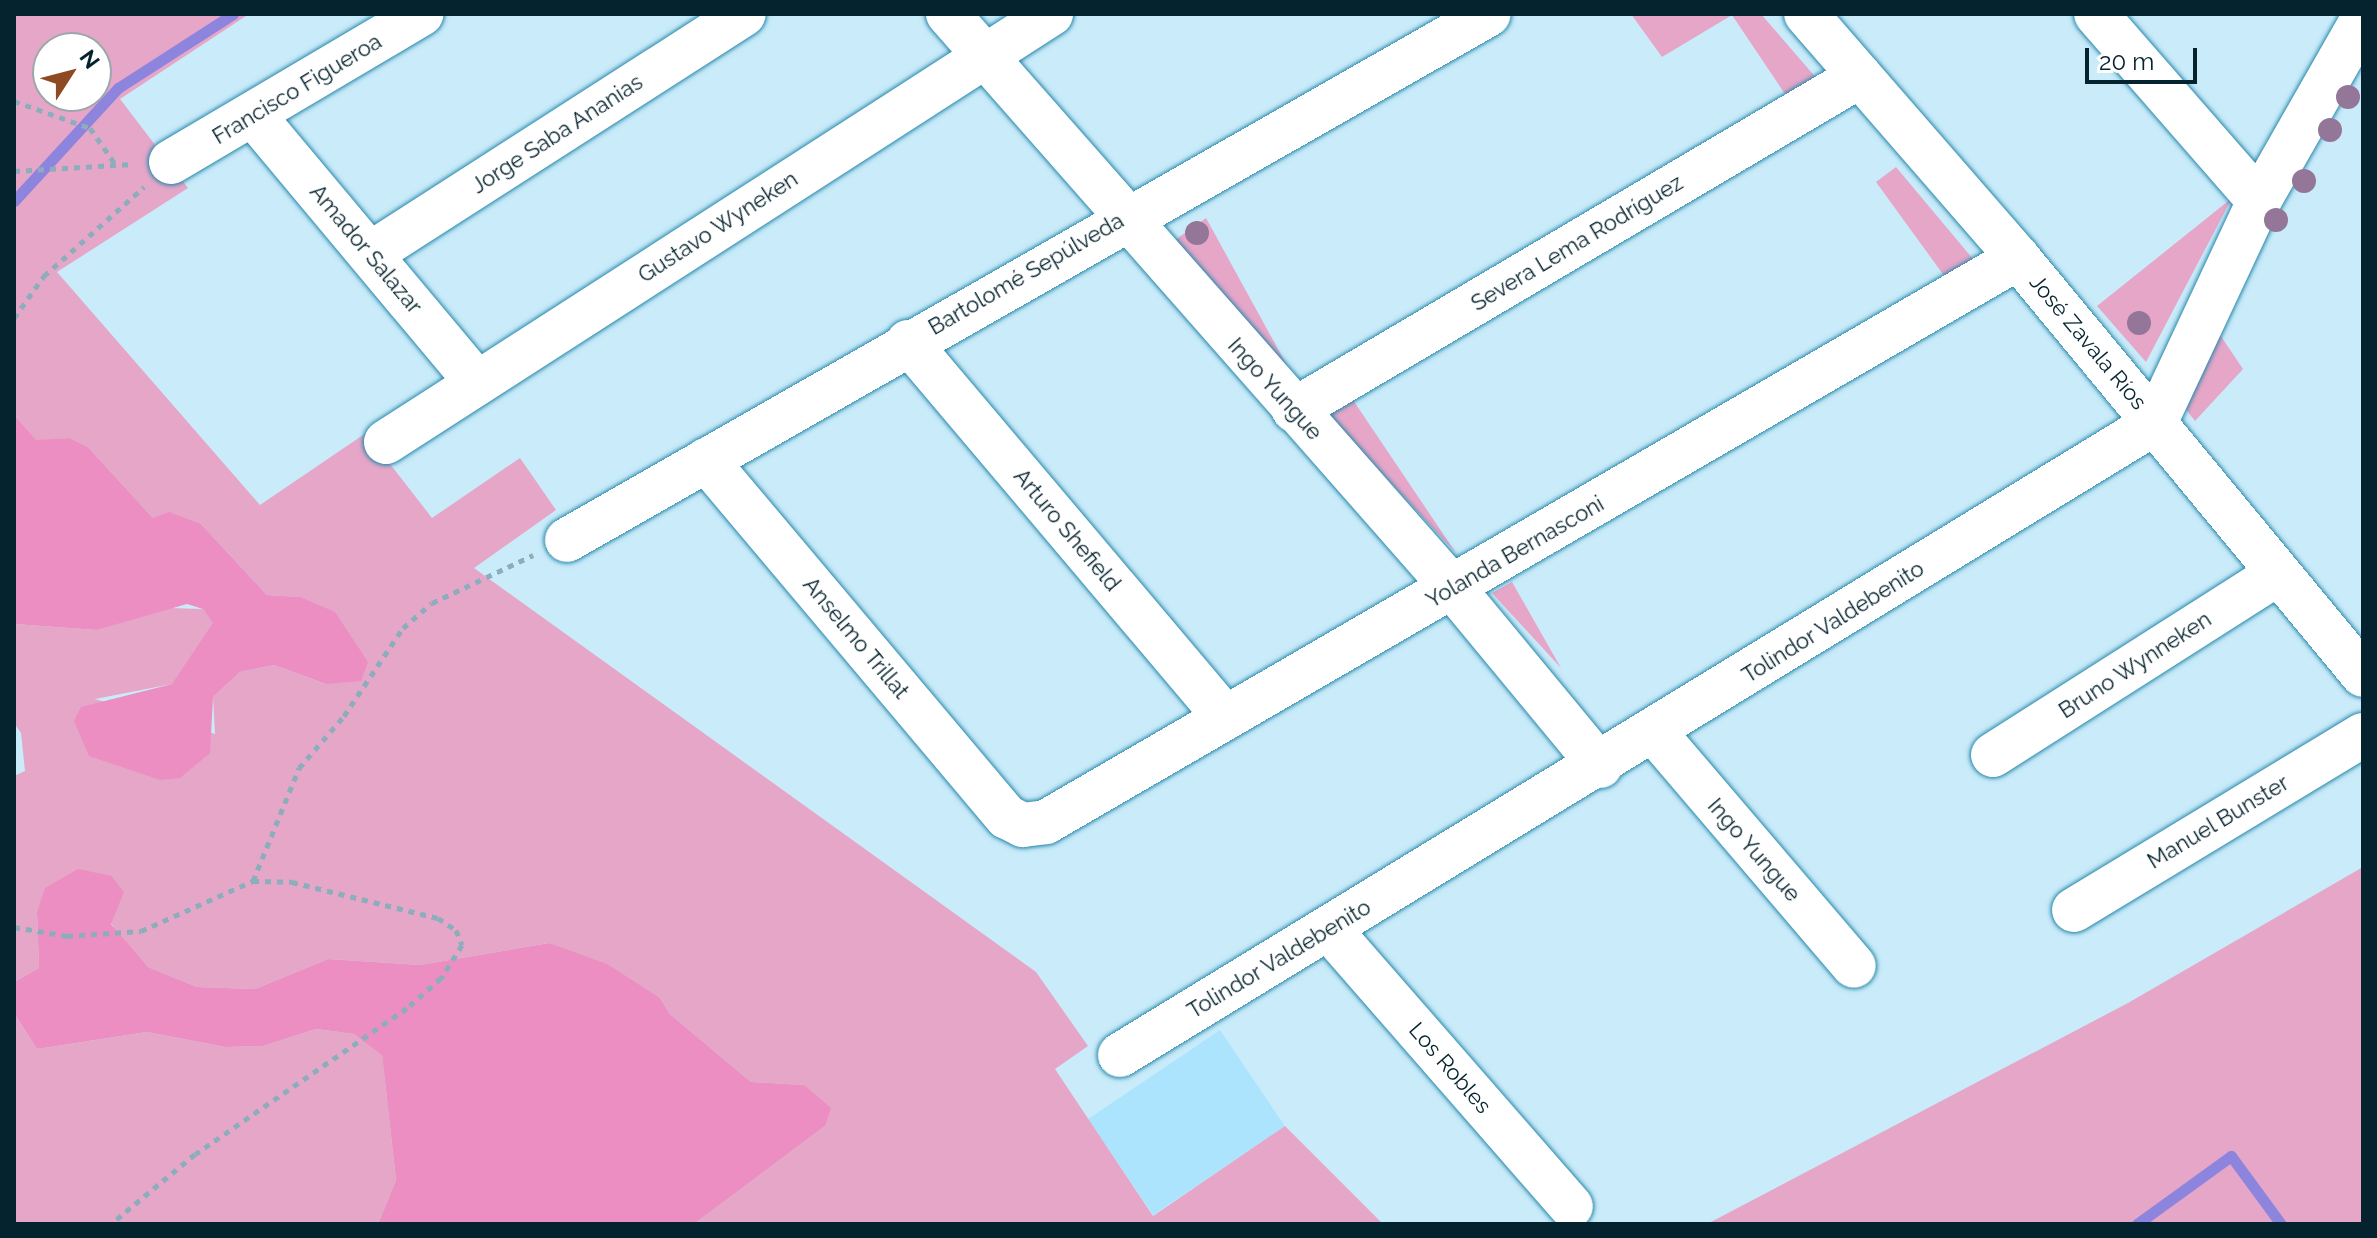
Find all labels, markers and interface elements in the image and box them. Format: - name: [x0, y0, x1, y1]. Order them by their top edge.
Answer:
- street label: Francisco Figueroa: [208, 28, 386, 150]
- north arrow: [32, 32, 112, 112]
- scale bar: [2089, 32, 2201, 82]
- text: N: [74, 45, 105, 73]
- text: 20 m: [2099, 47, 2154, 76]
- street label: Jorge Saba Ananias: [466, 69, 648, 199]
- street label: Gustavo Wyneken: [633, 165, 803, 289]
- street label: Severa Lema Rodríguez: [1466, 169, 1688, 317]
- street label: Amador Salazar: [304, 179, 428, 319]
- street label: Bartolomé Sepúlveda: [924, 207, 1128, 341]
- street label: José Zavala Ríos: [2024, 269, 2152, 415]
- street label: Ingo Yungue: [1222, 332, 1328, 446]
- street label: Arturo Shefield: [1008, 463, 1126, 597]
- street label: Yolanda Bernasconi: [1421, 490, 1609, 614]
- street label: Tolindor Valdebenito: [1737, 555, 1929, 689]
- street label: Anselmo Trillat: [797, 572, 915, 704]
- street label: Bruno Wynneken: [2054, 606, 2216, 724]
- street label: Manuel Bunster: [2142, 769, 2294, 875]
- street label: Ingo Yungue: [1702, 793, 1806, 907]
- street label: Tolindor Valdebenito: [1182, 893, 1376, 1025]
- street label: Los Robles: [1403, 1017, 1497, 1119]

